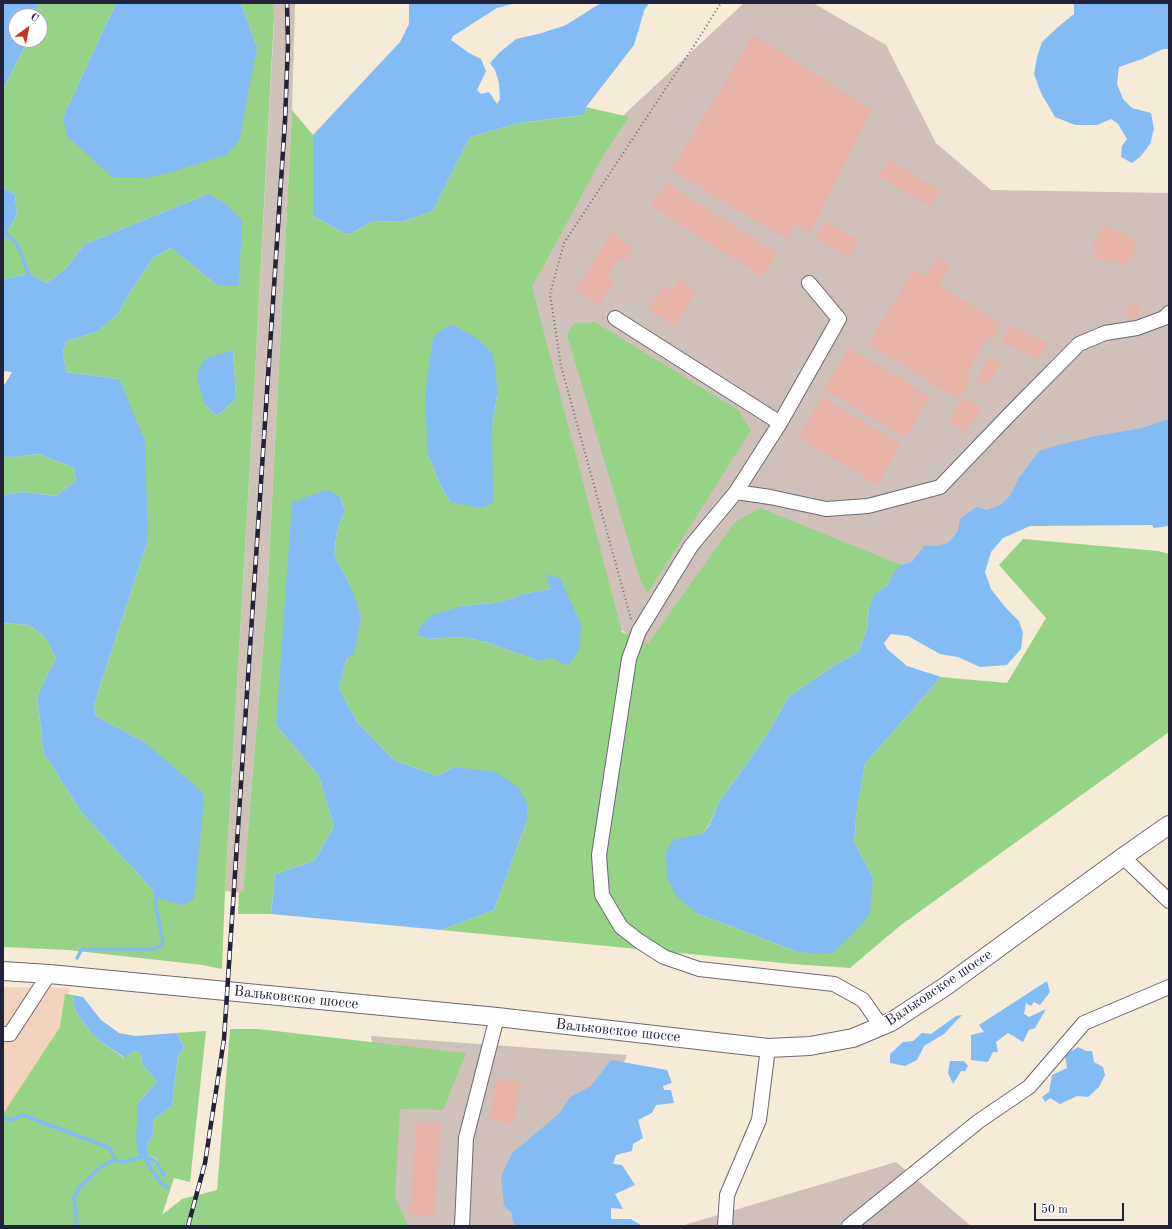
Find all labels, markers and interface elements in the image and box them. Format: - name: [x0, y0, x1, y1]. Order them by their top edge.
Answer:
- north arrow: [8, 8, 48, 48]
- text: С: [28, 12, 40, 25]
- street label: Вальковское шоссе: [882, 946, 996, 1030]
- street label: Вальковское шоссе: [233, 983, 359, 1013]
- street label: Вальковское шоссе: [555, 1016, 681, 1046]
- scale bar: [1036, 1195, 1126, 1221]
- text: 50 m: [1041, 1204, 1068, 1216]

